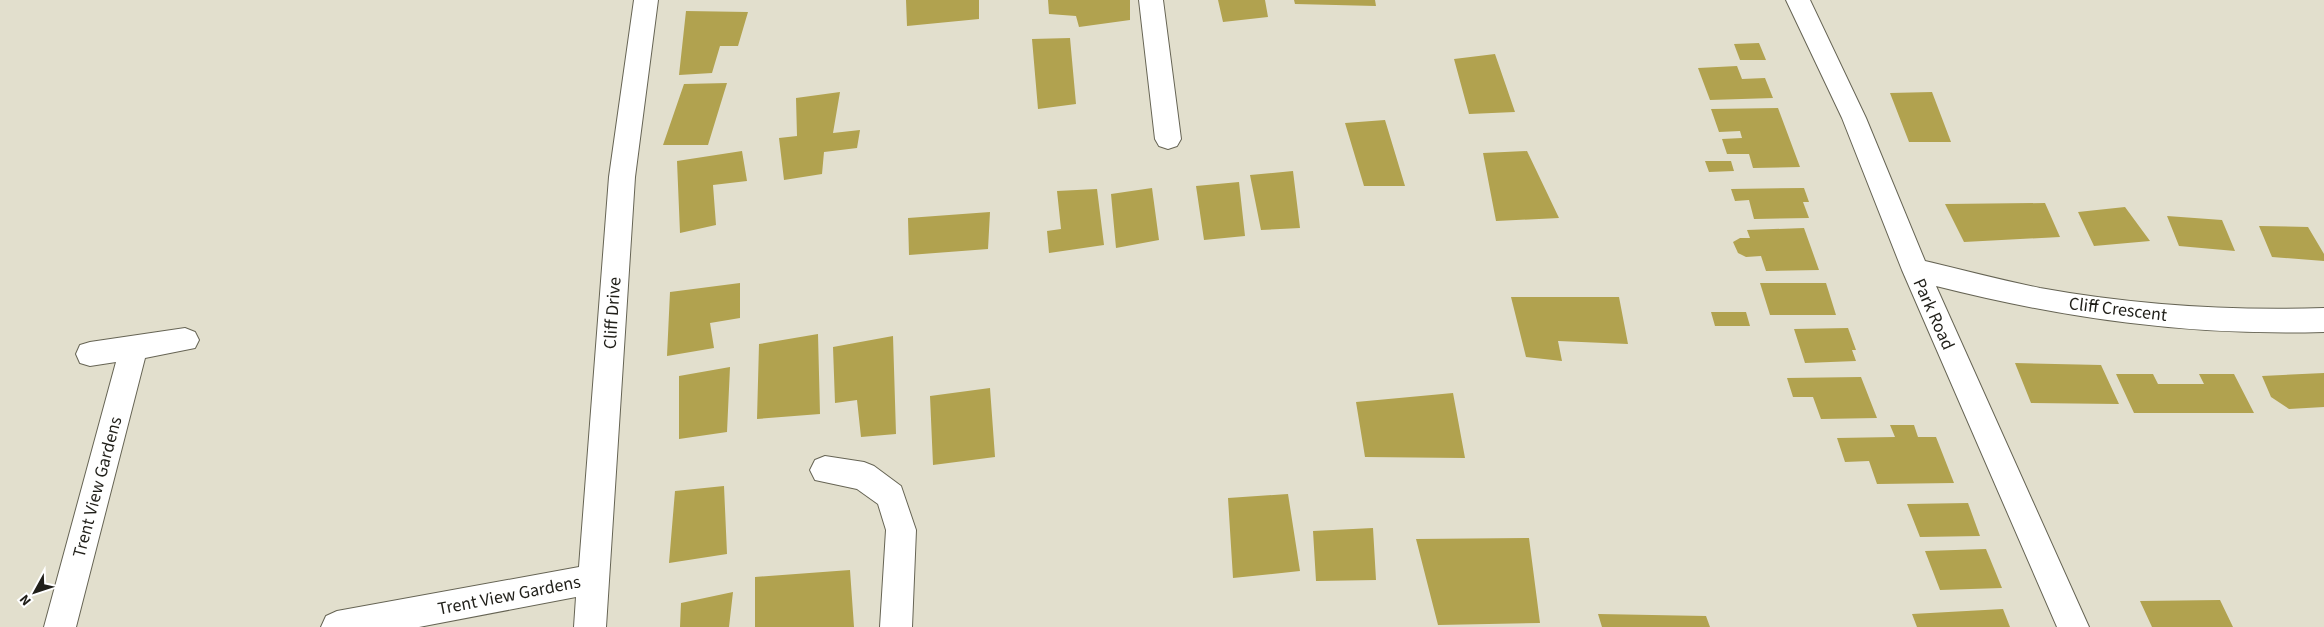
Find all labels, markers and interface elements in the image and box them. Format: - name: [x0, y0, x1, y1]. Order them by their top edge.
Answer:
- street label: Park Road: [1907, 274, 1960, 354]
- street label: Cliff Drive: [598, 276, 627, 350]
- street label: Cliff Crescent: [2067, 291, 2168, 328]
- street label: Trent View Gardens: [67, 414, 128, 560]
- north arrow: [10, 567, 60, 617]
- street label: Trent View Gardens: [435, 569, 583, 622]
- text: N: [15, 590, 36, 610]

